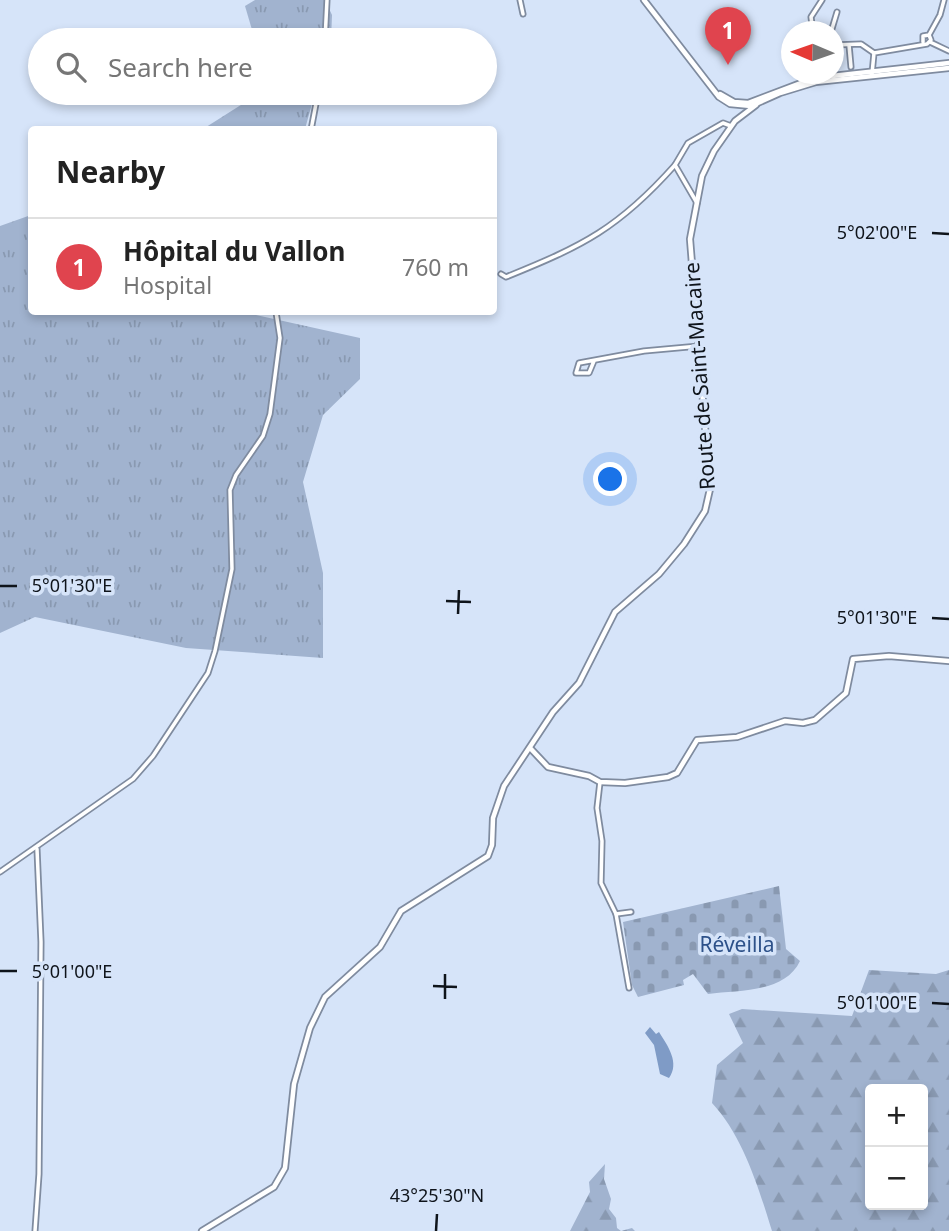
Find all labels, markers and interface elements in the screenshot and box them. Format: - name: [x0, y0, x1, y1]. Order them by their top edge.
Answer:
- pin: 1: [705, 7, 751, 65]
- north arrow: [781, 21, 844, 84]
- search box: [28, 28, 497, 105]
- icon: search: [52, 48, 90, 86]
- text: Search here: [108, 49, 253, 85]
- text: Nearby: [56, 151, 165, 192]
- text: 5°02'00"E: [837, 220, 917, 244]
- text: Hôpital du Vallon: [123, 233, 345, 269]
- text: 1: [72, 251, 86, 283]
- text: 760 m: [402, 251, 469, 283]
- street label: Route de Saint-Macaire: [677, 261, 721, 491]
- text: Hospital: [123, 269, 212, 301]
- your location: [593, 462, 627, 496]
- text: 5°01'30"E: [32, 573, 112, 597]
- text: 5°01'30"E: [837, 605, 917, 629]
- park label: Réveilla: [699, 930, 775, 958]
- text: 5°01'00"E: [32, 959, 112, 983]
- text: 5°01'00"E: [837, 990, 917, 1014]
- map controls: [865, 1084, 928, 1210]
- button: +: [865, 1084, 928, 1147]
- button: −: [865, 1147, 928, 1210]
- text: 43°25'30"N: [390, 1183, 484, 1207]

